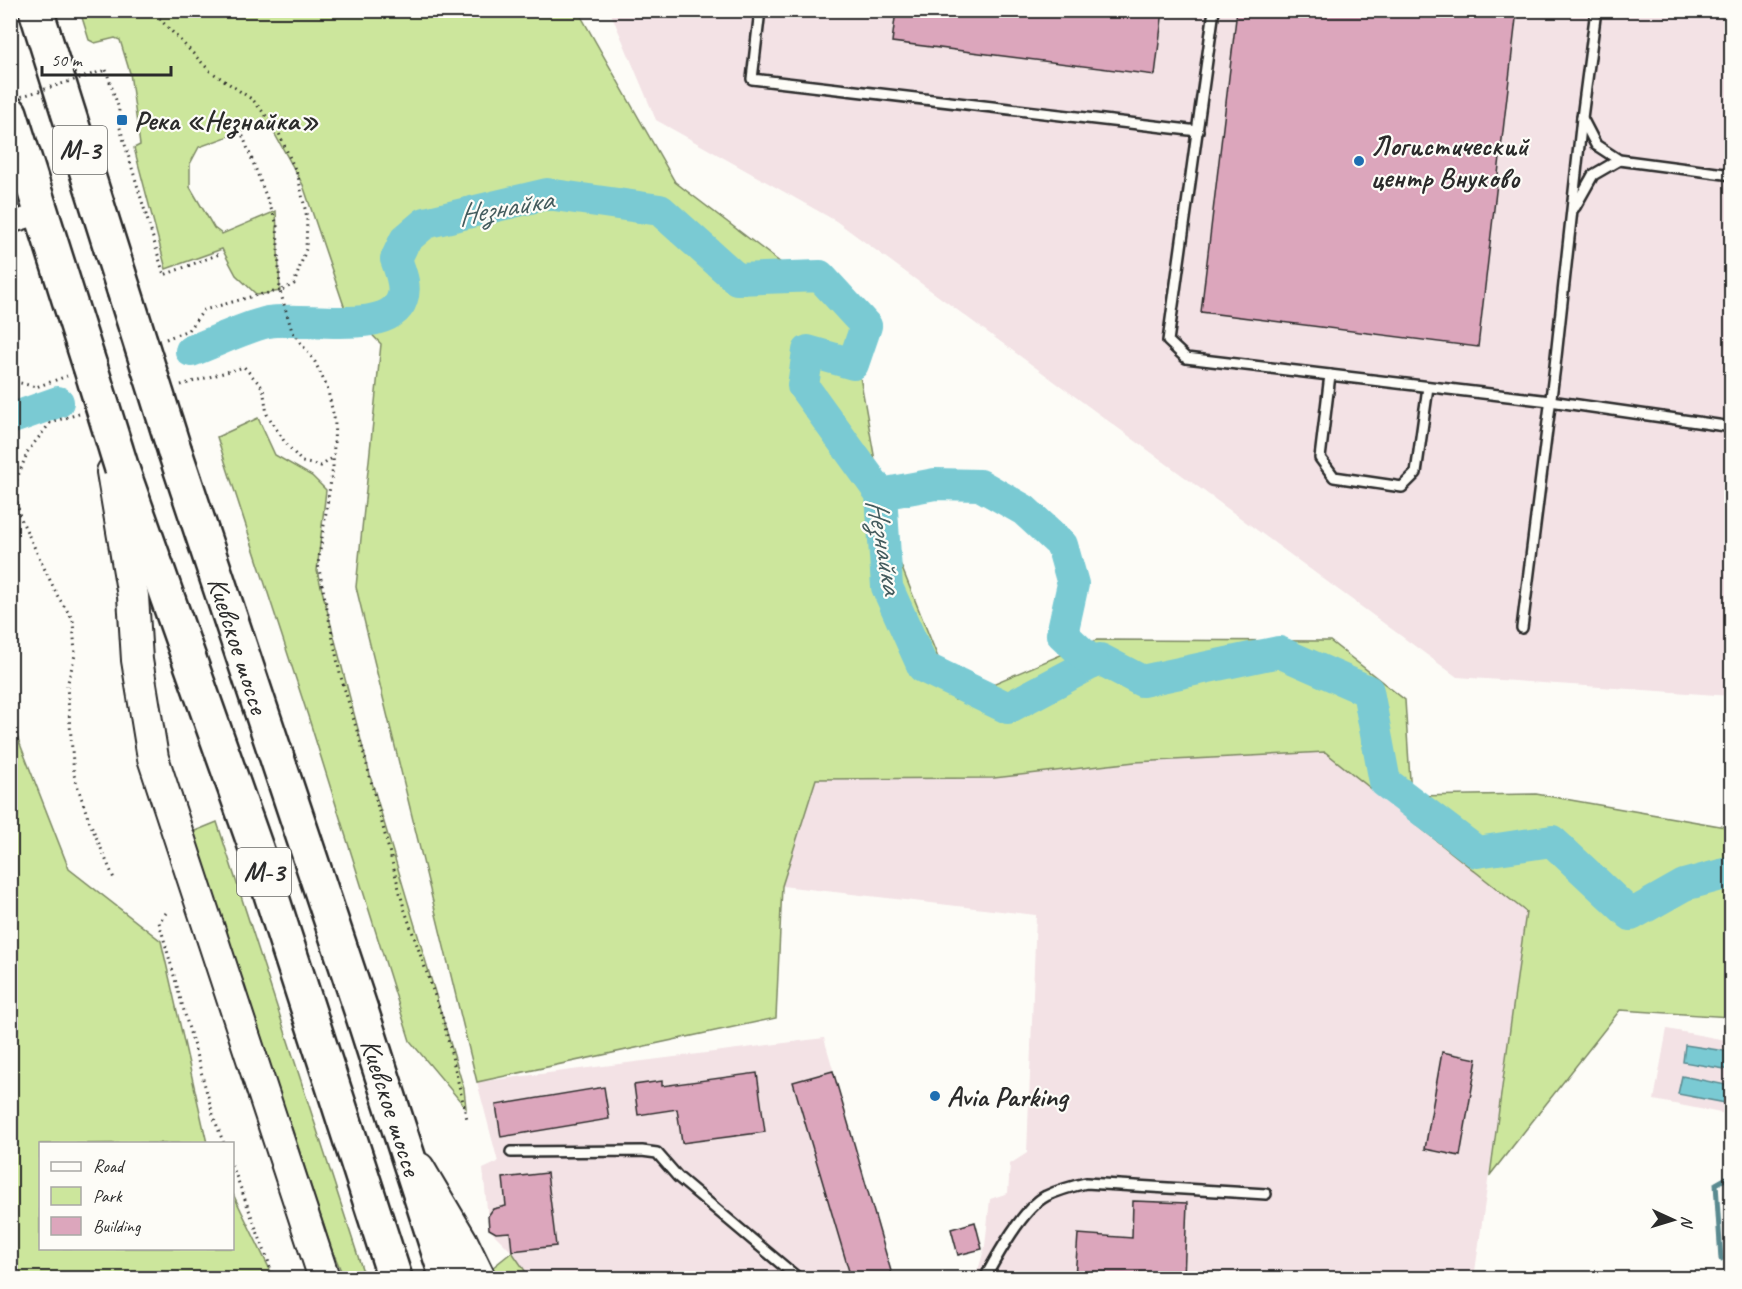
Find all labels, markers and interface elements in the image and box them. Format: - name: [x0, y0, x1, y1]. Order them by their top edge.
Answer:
- scale bar: [42, 39, 171, 77]
- text: 50 m: [51, 49, 84, 71]
- place label: Река «Незнайка»: [134, 103, 319, 139]
- marker: Река «Незнайка»: [115, 113, 129, 127]
- road number: М-3: [53, 126, 107, 174]
- place label: Логистический центр Внуково: [1371, 128, 1530, 195]
- marker: Логистический центр Внуково: [1352, 154, 1366, 168]
- water label: Незнайка: [455, 179, 558, 234]
- water label: Незнайка: [858, 496, 913, 599]
- street label: Киевское шоссе: [200, 572, 278, 720]
- road number: М-3: [237, 848, 291, 896]
- street label: Киевское шоссе: [353, 1034, 431, 1182]
- place label: Avia Parking: [947, 1079, 1070, 1114]
- marker: Avia Parking: [928, 1089, 942, 1103]
- legend: [39, 1142, 234, 1250]
- text: Road: [93, 1155, 126, 1177]
- text: Park: [93, 1185, 123, 1207]
- north arrow: [1643, 1190, 1703, 1250]
- text: Building: [93, 1215, 142, 1237]
- text: N: [1676, 1215, 1697, 1230]

